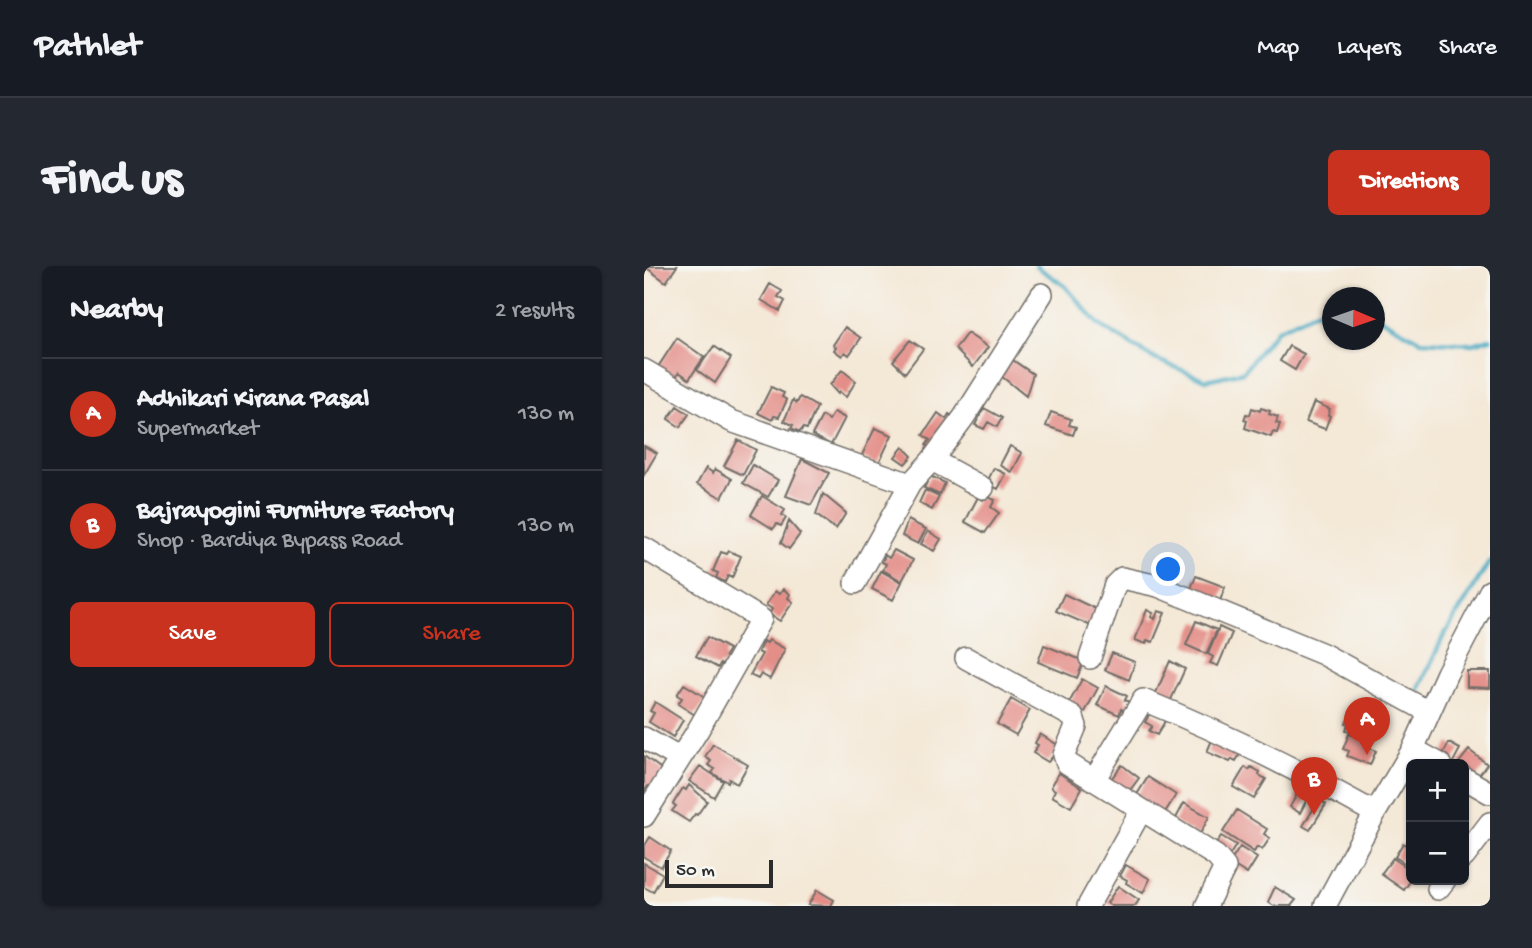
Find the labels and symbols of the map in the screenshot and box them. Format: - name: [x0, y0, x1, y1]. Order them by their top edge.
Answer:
- north arrow: [1322, 287, 1385, 350]
- your location: [1151, 552, 1185, 586]
- pin: A: [1344, 697, 1390, 755]
- pin: B: [1291, 757, 1337, 815]
- scale bar: [665, 857, 774, 889]

